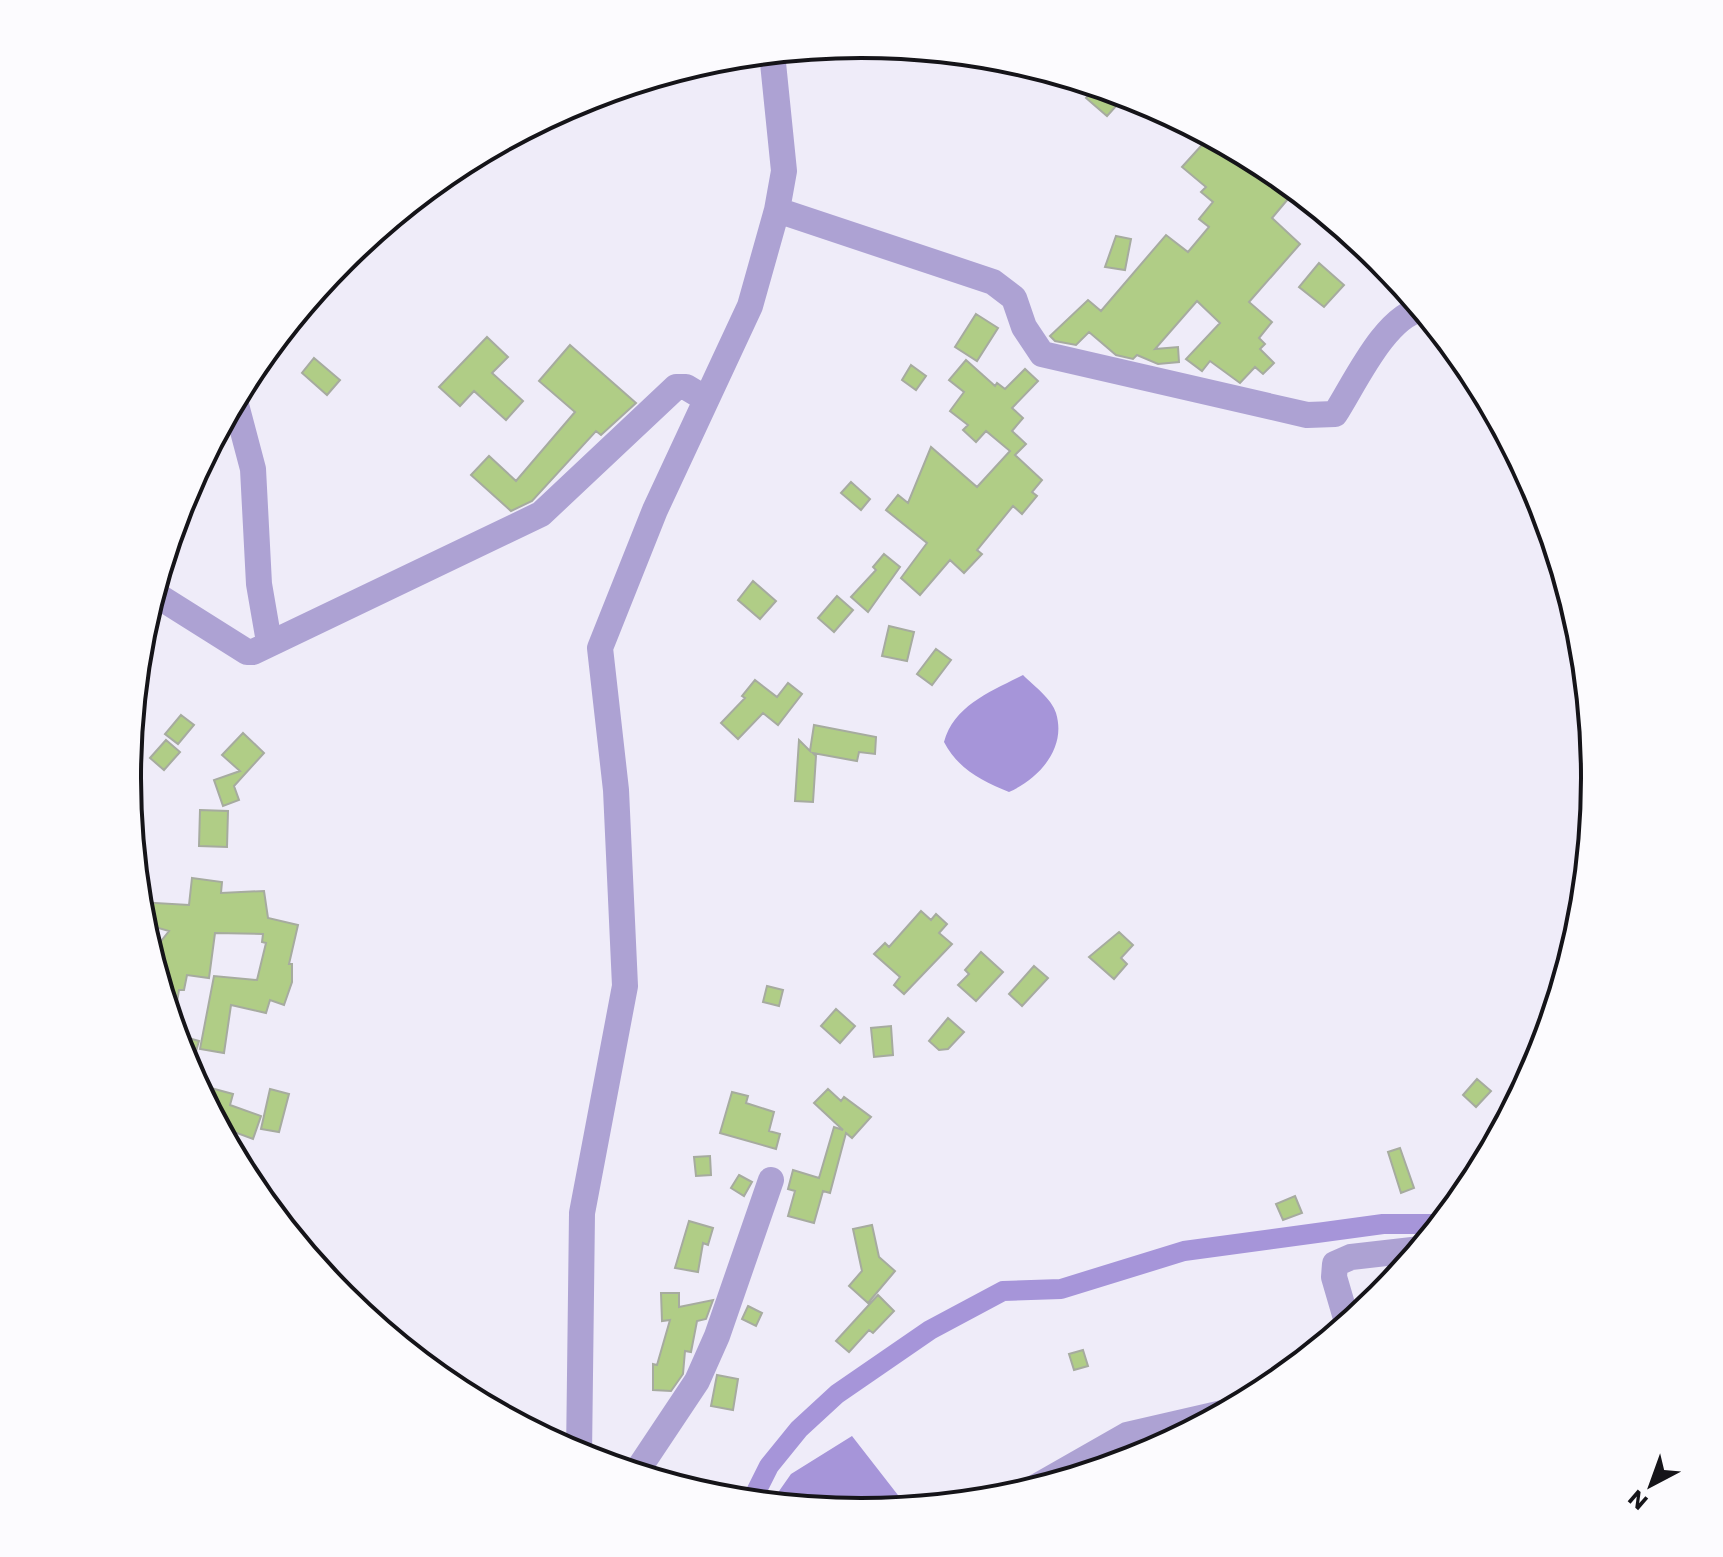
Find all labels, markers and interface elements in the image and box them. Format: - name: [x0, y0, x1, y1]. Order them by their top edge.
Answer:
- north arrow: [1611, 1445, 1691, 1525]
- text: N: [1622, 1483, 1655, 1517]

